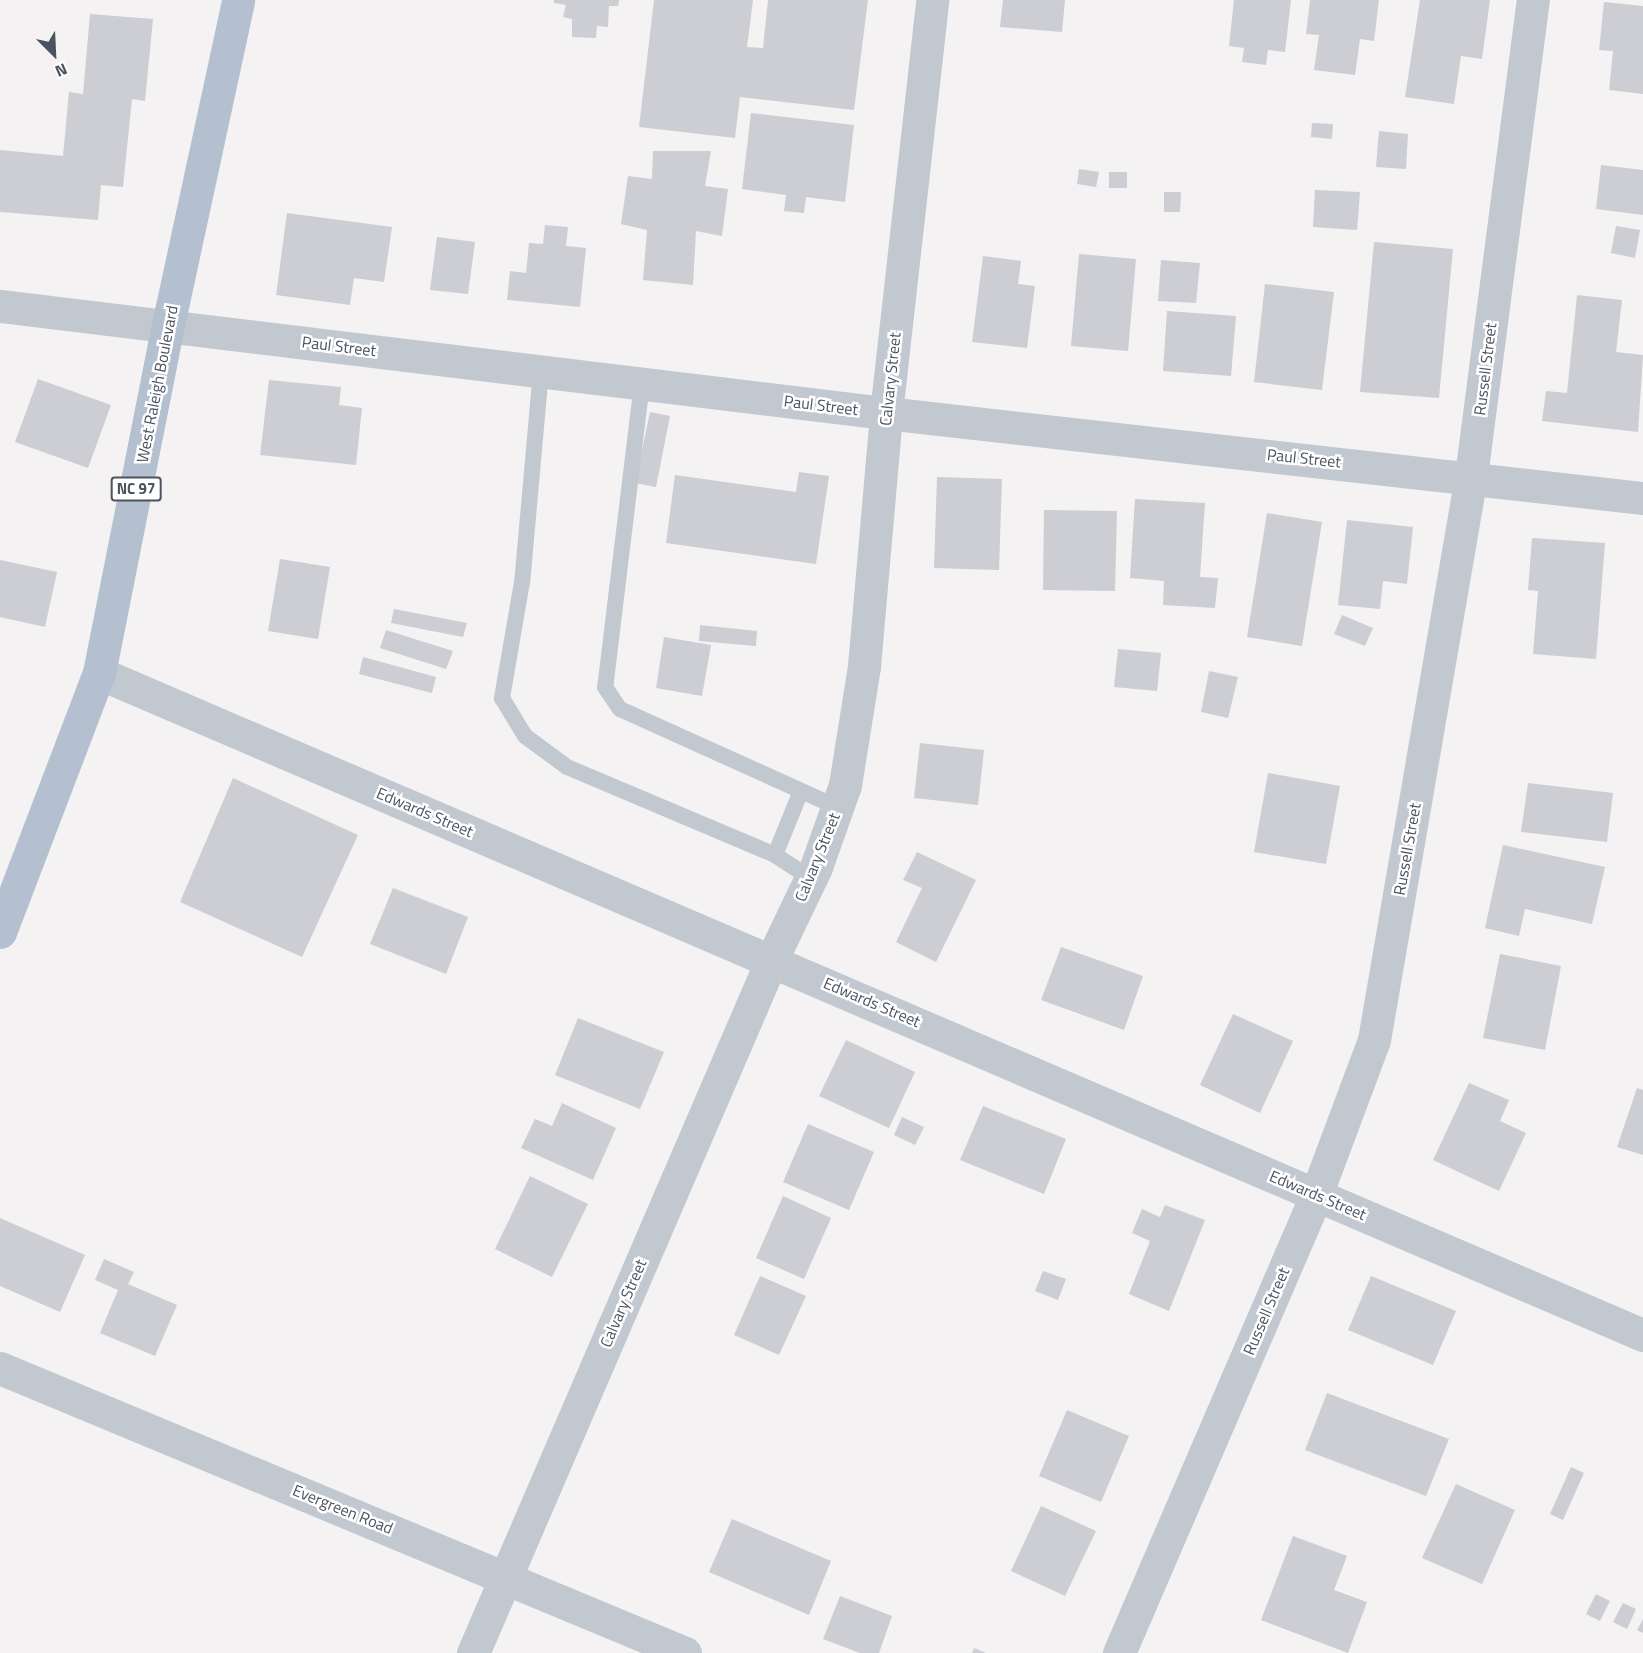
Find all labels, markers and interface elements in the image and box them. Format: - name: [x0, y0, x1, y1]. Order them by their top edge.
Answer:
- north arrow: [24, 24, 84, 84]
- text: N: [51, 57, 71, 84]
- street label: West Raleigh Boulevard: [132, 304, 182, 464]
- street label: Russell Street: [1470, 321, 1500, 417]
- street label: Calvary Street: [876, 331, 904, 427]
- street label: Paul Street: [301, 332, 377, 360]
- street label: Paul Street: [783, 391, 859, 419]
- street label: Paul Street: [1266, 445, 1342, 471]
- road number: NC 97: [110, 477, 162, 501]
- street label: Edwards Street: [374, 783, 476, 841]
- street label: Russell Street: [1389, 801, 1425, 897]
- street label: Calvary Street: [790, 810, 844, 904]
- street label: Edwards Street: [821, 973, 923, 1031]
- street label: Edwards Street: [1267, 1166, 1369, 1224]
- street label: Calvary Street: [596, 1256, 650, 1350]
- street label: Russell Street: [1239, 1264, 1293, 1358]
- street label: Evergreen Road: [290, 1480, 396, 1538]

